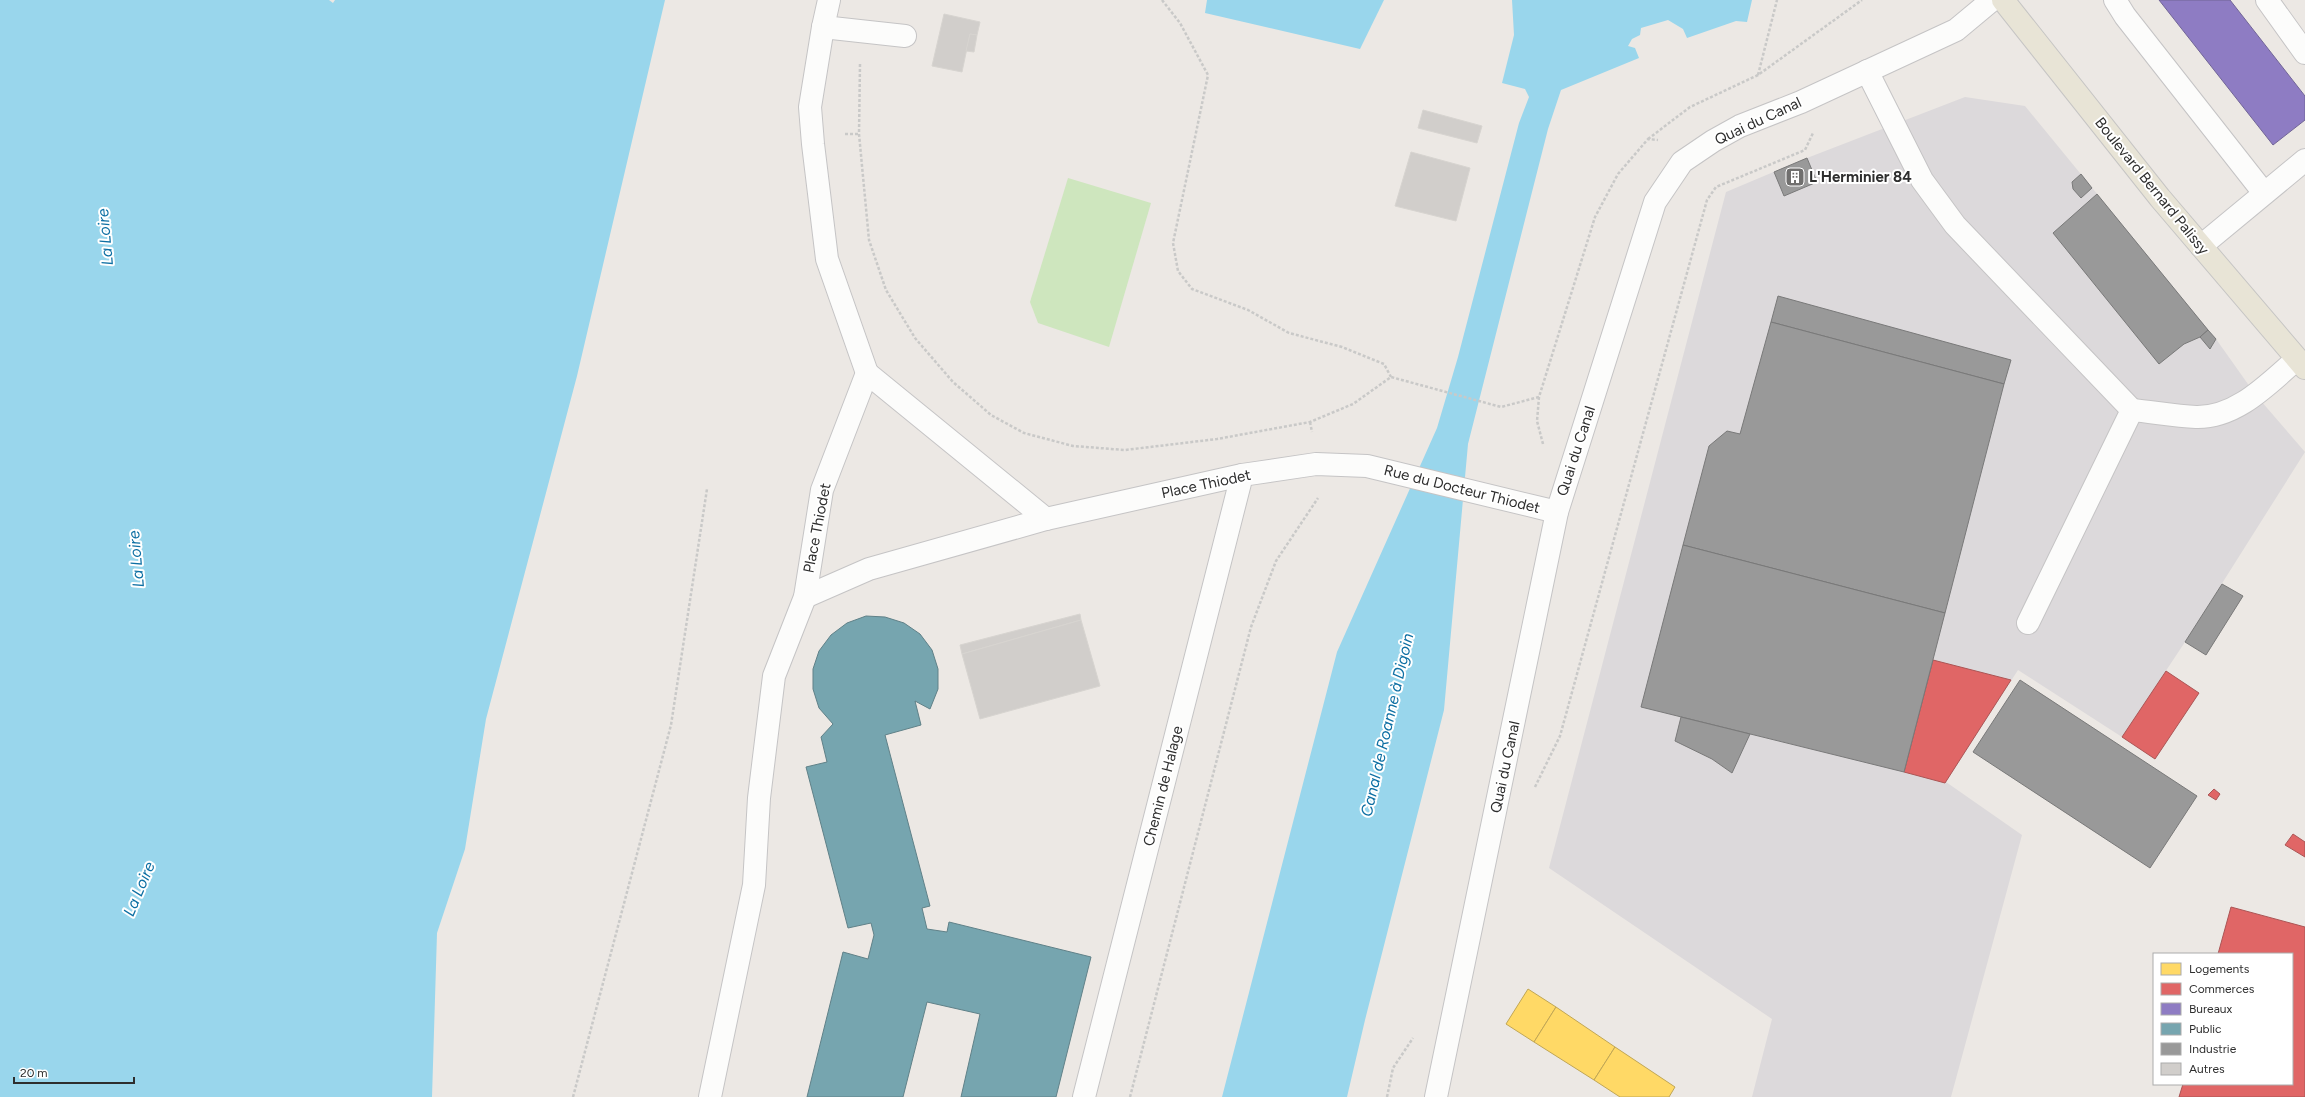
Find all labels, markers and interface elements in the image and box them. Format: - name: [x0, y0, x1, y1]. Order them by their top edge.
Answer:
- street label: Quai du Canal: [1712, 93, 1804, 149]
- street label: Boulevard Bernard Palissy: [2091, 114, 2213, 258]
- building icon: L'Herminier 84: [1784, 166, 1806, 188]
- place label: L'Herminier 84: [1809, 168, 1912, 186]
- water label: La Loire: [93, 207, 117, 266]
- street label: Quai du Canal: [1553, 404, 1599, 498]
- street label: Rue du Docteur Thiodet: [1382, 461, 1542, 517]
- street label: Place Thiodet: [1160, 466, 1253, 502]
- street label: Place Thiodet: [799, 481, 835, 574]
- water label: La Loire: [124, 529, 148, 588]
- water label: Canal de Roanne à Digoin: [1357, 631, 1417, 819]
- street label: Quai du Canal: [1486, 719, 1524, 815]
- street label: Chemin de Halage: [1139, 724, 1187, 848]
- water label: La Loire: [119, 859, 159, 919]
- legend: [2153, 953, 2293, 1085]
- text: Logements: [2189, 962, 2250, 976]
- text: Commerces: [2189, 982, 2255, 996]
- text: Bureaux: [2189, 1002, 2232, 1016]
- text: Public: [2189, 1022, 2222, 1036]
- text: Industrie: [2189, 1042, 2237, 1056]
- scale bar: [14, 1059, 134, 1085]
- text: Autres: [2189, 1062, 2225, 1076]
- text: 20 m: [20, 1066, 48, 1080]

